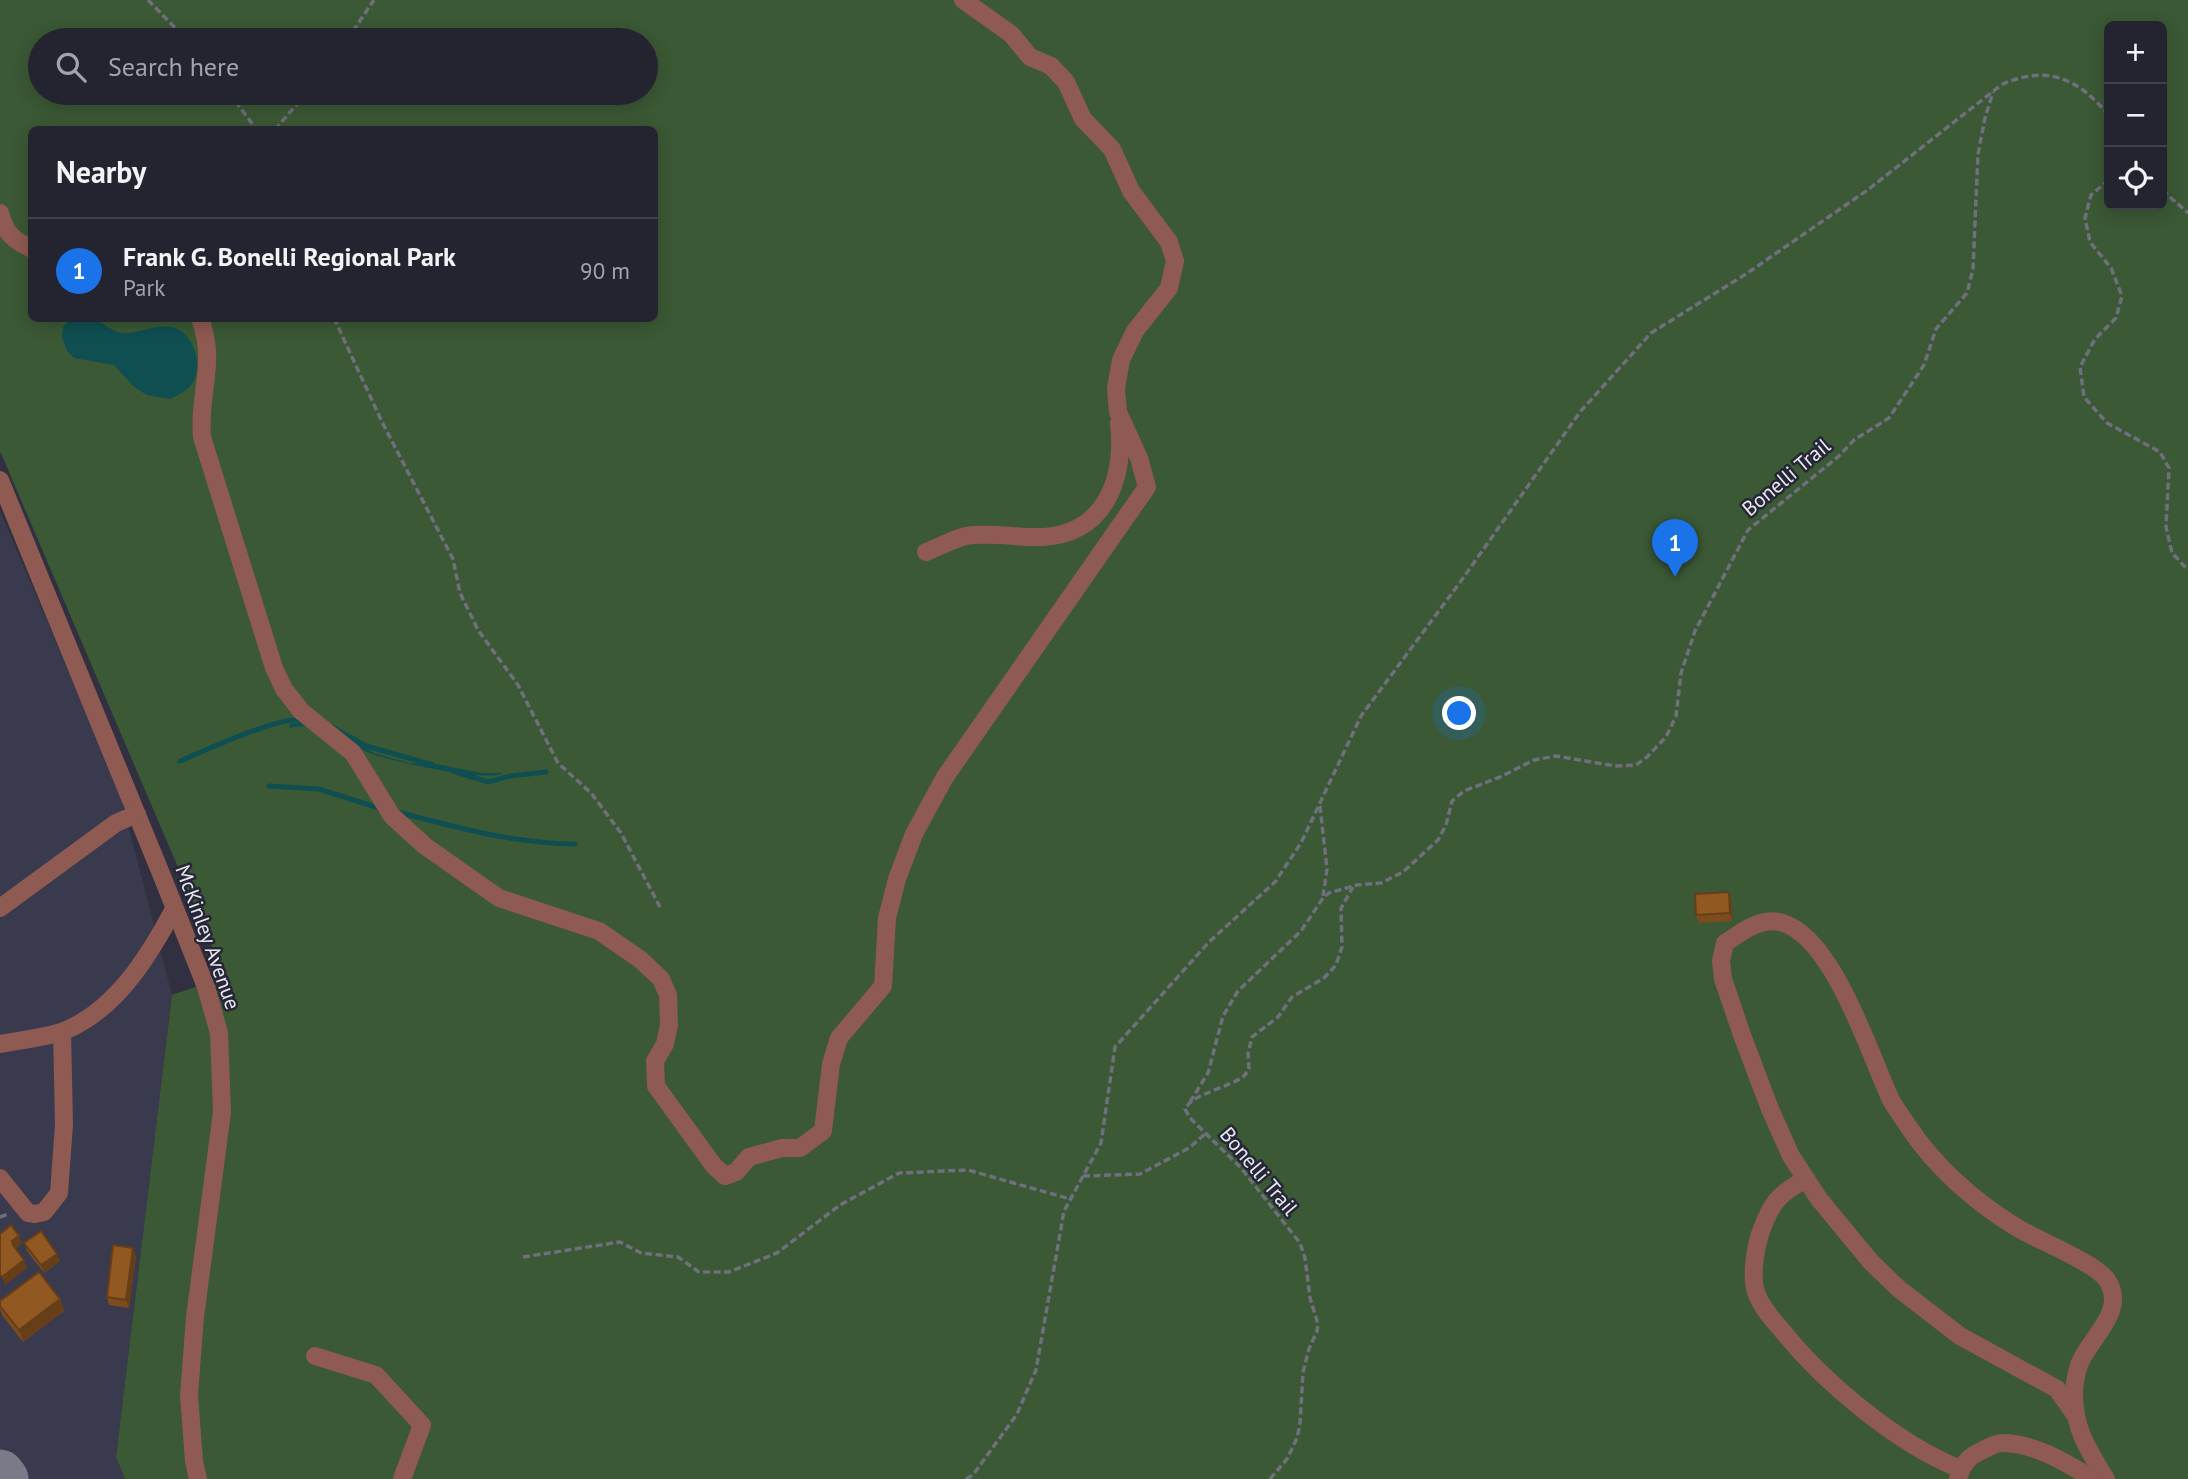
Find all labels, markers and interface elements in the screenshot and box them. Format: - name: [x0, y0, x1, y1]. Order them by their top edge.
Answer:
- map controls: [2104, 21, 2167, 210]
- button: +: [2104, 21, 2167, 84]
- search box: [28, 28, 658, 105]
- icon: search: [52, 48, 90, 86]
- text: Search here: [108, 50, 239, 83]
- button: −: [2104, 84, 2167, 147]
- button: locate: [2104, 147, 2167, 210]
- text: Nearby: [56, 152, 146, 191]
- text: Frank G. Bonelli Regional Park: [123, 240, 456, 273]
- text: 1: [72, 256, 86, 285]
- text: 90 m: [580, 256, 630, 285]
- text: Park: [123, 273, 165, 302]
- street label: Bonelli Trail: [1736, 432, 1836, 522]
- pin: 1: [1652, 519, 1698, 577]
- your location: [1442, 696, 1476, 730]
- street label: McKinley Avenue: [169, 861, 247, 1013]
- street label: Bonelli Trail: [1214, 1121, 1304, 1221]

